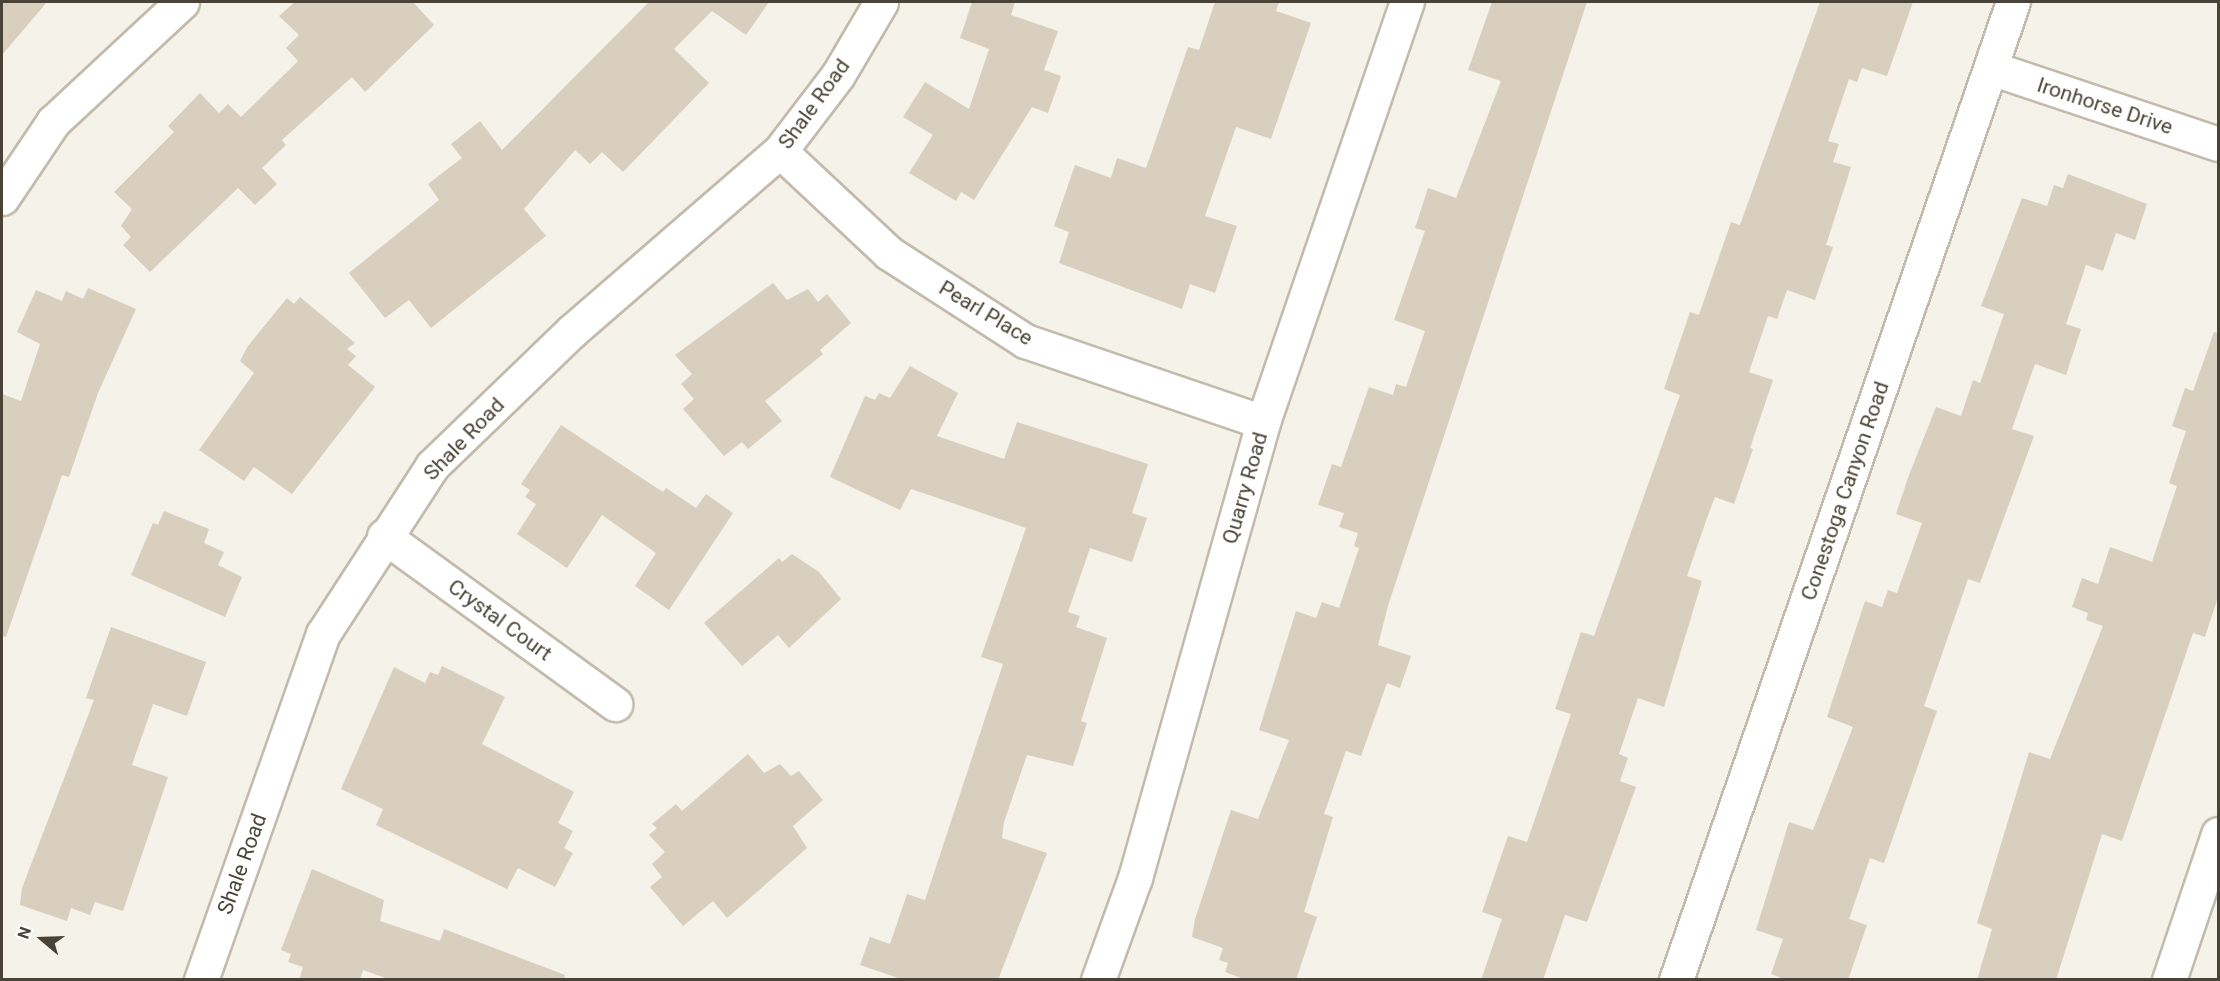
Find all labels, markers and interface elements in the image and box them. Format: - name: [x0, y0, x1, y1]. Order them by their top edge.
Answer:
- street label: Shale Road: [773, 54, 855, 154]
- street label: Ironhorse Drive: [2034, 72, 2176, 140]
- street label: Pearl Place: [935, 275, 1037, 351]
- street label: Conestoga Canyon Road: [1796, 378, 1894, 604]
- street label: Shale Road: [418, 392, 510, 486]
- street label: Quarry Road: [1217, 429, 1273, 547]
- street label: Crystal Court: [443, 574, 557, 666]
- street label: Shale Road: [212, 810, 272, 918]
- north arrow: [12, 909, 72, 969]
- text: N: [14, 925, 35, 941]

